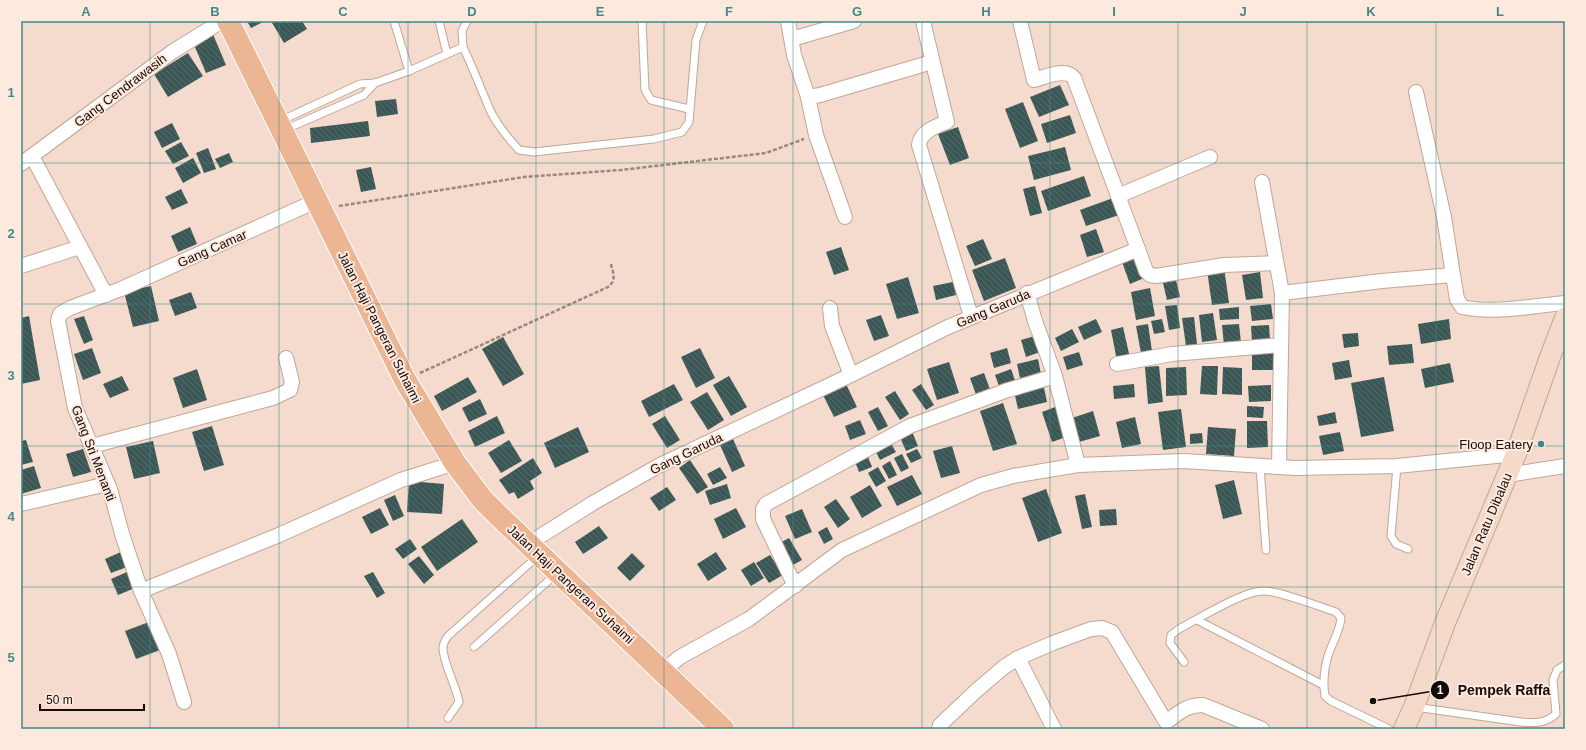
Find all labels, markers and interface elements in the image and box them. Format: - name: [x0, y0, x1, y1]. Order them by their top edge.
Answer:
- text: A: [81, 4, 91, 19]
- text: B: [210, 4, 220, 19]
- text: C: [338, 4, 348, 19]
- text: D: [467, 4, 477, 19]
- text: E: [596, 4, 605, 19]
- text: F: [725, 4, 733, 19]
- text: G: [852, 4, 862, 19]
- text: H: [981, 4, 991, 19]
- text: I: [1112, 4, 1116, 19]
- text: J: [1239, 4, 1247, 19]
- text: K: [1366, 4, 1376, 19]
- text: L: [1496, 4, 1504, 19]
- street label: Gang Cendrawasih: [71, 51, 169, 130]
- text: 1: [7, 85, 15, 100]
- text: 2: [7, 226, 15, 241]
- street label: Gang Camar: [175, 226, 250, 270]
- street label: Jalan Haji Pangeran Suhaimi: [335, 249, 424, 405]
- street label: Gang Garuda: [954, 286, 1033, 331]
- text: 3: [7, 368, 15, 383]
- street label: Gang Sri Menanti: [68, 403, 119, 503]
- street label: Gang Garuda: [648, 429, 726, 477]
- place label: Floop Eatery: [1459, 437, 1533, 452]
- marker: Floop Eatery: [1536, 439, 1546, 449]
- street label: Jalan Ratu Dibalau: [1458, 471, 1515, 578]
- text: 4: [7, 509, 15, 524]
- street label: Jalan Haji Pangeran Suhaimi: [504, 522, 637, 647]
- text: 5: [7, 650, 15, 665]
- callout: Pempek Raffa: [1430, 677, 1559, 703]
- text: Pempek Raffa: [1458, 682, 1551, 698]
- text: 1: [1437, 683, 1444, 697]
- scale bar: [40, 686, 144, 712]
- text: 50 m: [46, 693, 73, 707]

